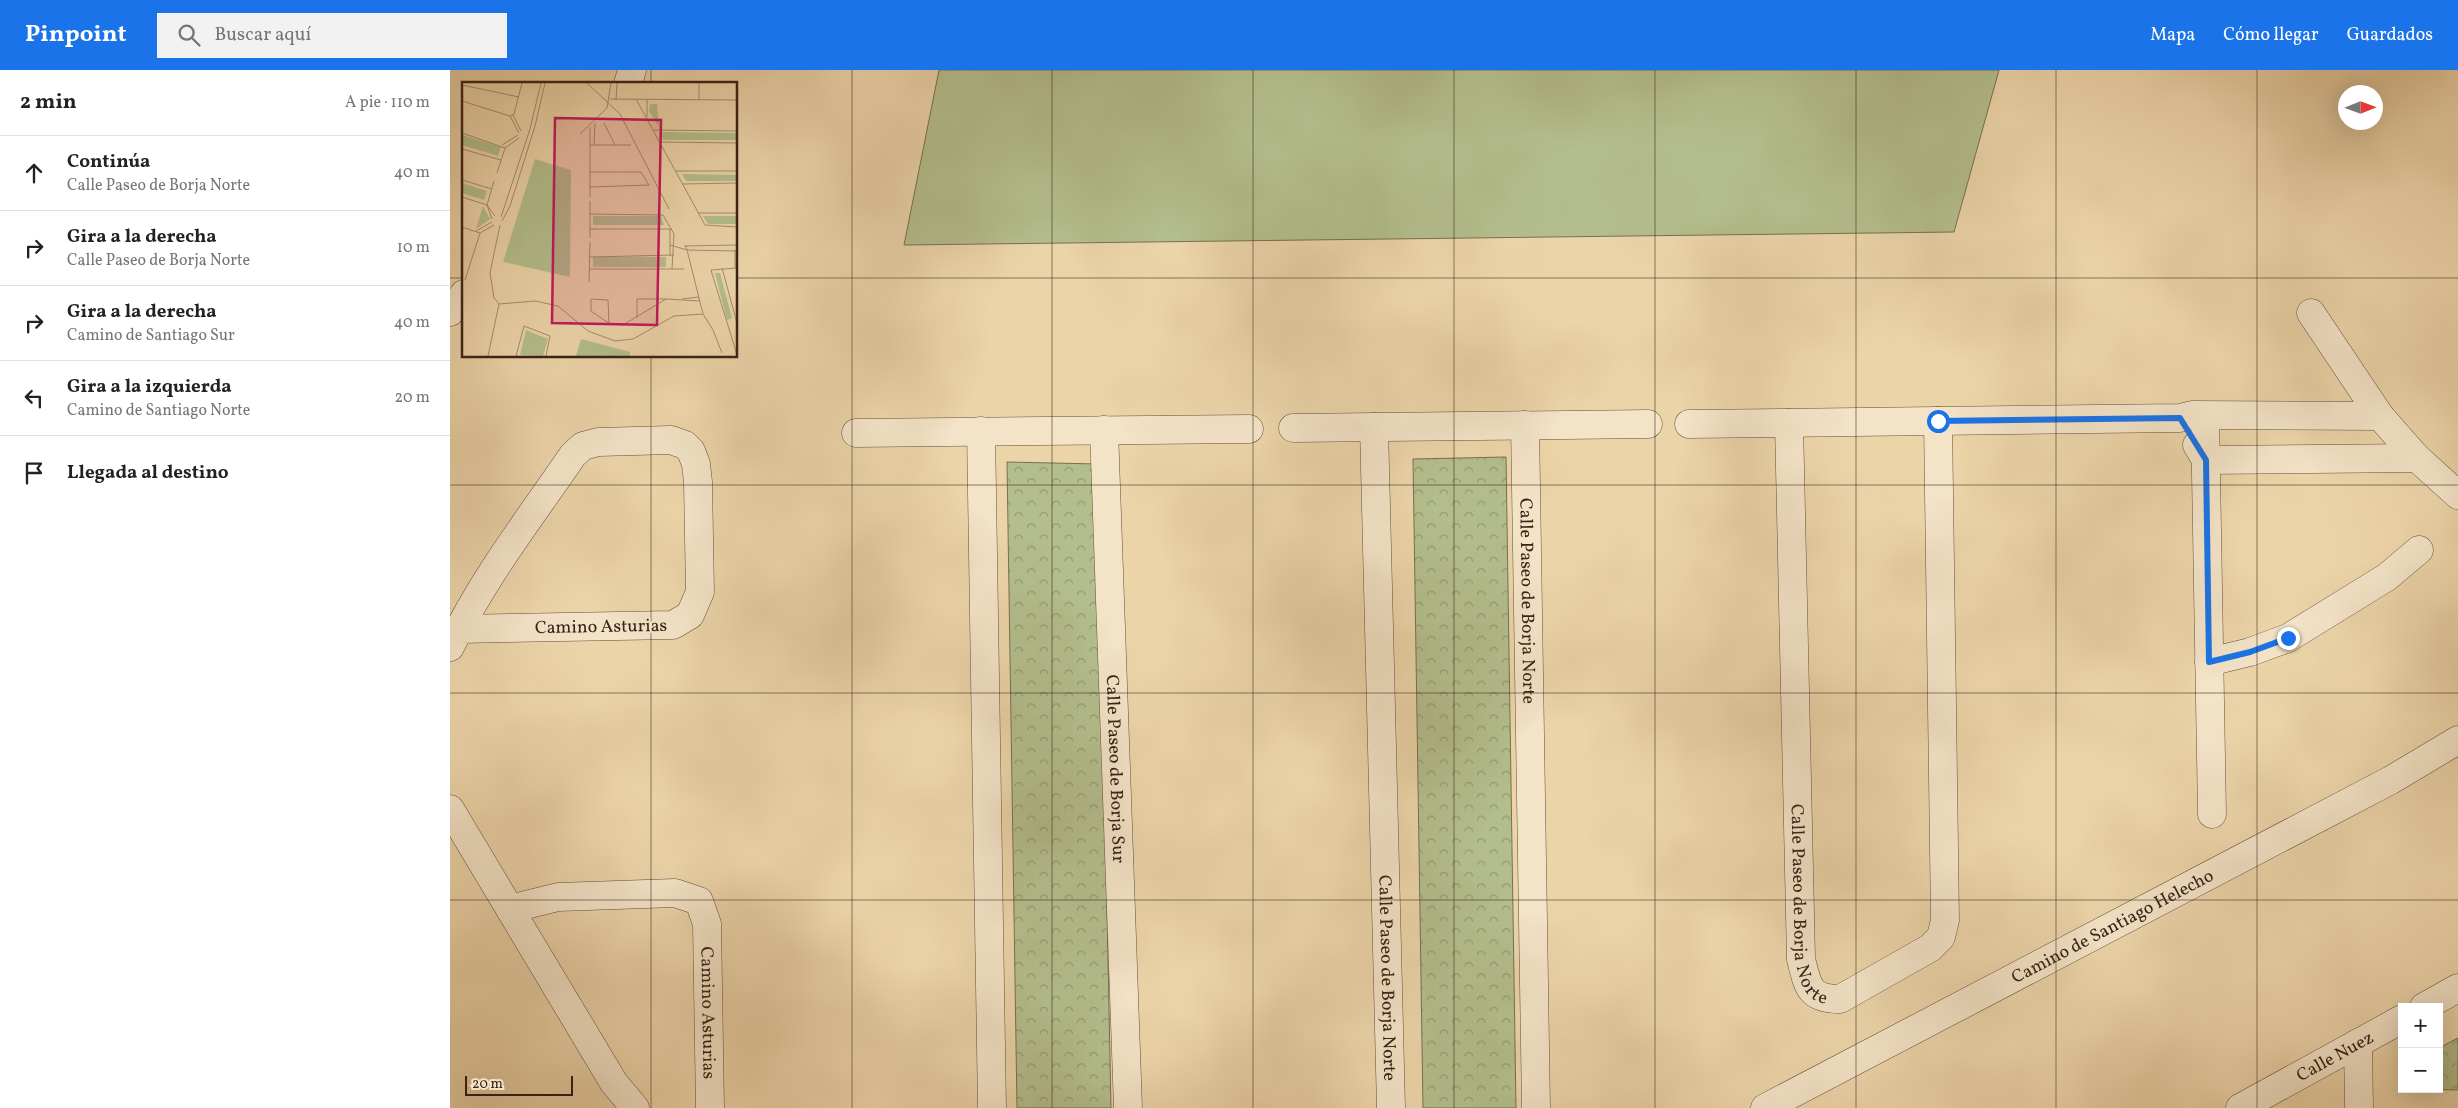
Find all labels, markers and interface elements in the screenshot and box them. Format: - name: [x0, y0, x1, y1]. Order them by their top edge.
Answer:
- search box: [157, 13, 507, 58]
- text: Pinpoint: [25, 18, 127, 52]
- icon: search: [175, 21, 203, 49]
- text: Buscar aquí: [215, 22, 311, 48]
- text: Mapa: [2150, 23, 2195, 48]
- text: Cómo llegar: [2223, 23, 2319, 48]
- text: Guardados: [2347, 23, 2433, 48]
- inset map: [462, 82, 738, 358]
- north arrow: [2338, 85, 2383, 130]
- text: 2 min: [20, 88, 77, 117]
- text: A pie · 110 m: [345, 92, 430, 114]
- text: Continúa: [67, 149, 150, 175]
- icon: ahead: [20, 159, 48, 187]
- text: 40 m: [394, 162, 430, 184]
- text: Calle Paseo de Borja Norte: [67, 175, 250, 197]
- text: Gira a la derecha: [67, 224, 217, 250]
- icon: right: [20, 234, 48, 262]
- text: 10 m: [397, 237, 430, 259]
- text: Calle Paseo de Borja Norte: [67, 250, 250, 272]
- text: Gira a la derecha: [67, 299, 217, 325]
- icon: right: [20, 309, 48, 337]
- text: 40 m: [394, 312, 430, 334]
- text: Camino de Santiago Sur: [67, 325, 235, 347]
- text: Gira a la izquierda: [67, 374, 232, 400]
- icon: left: [20, 384, 48, 412]
- text: 20 m: [395, 387, 430, 409]
- text: Camino de Santiago Norte: [67, 400, 250, 422]
- route start: [1927, 410, 1950, 433]
- icon: arrive: [20, 459, 48, 487]
- text: Llegada al destino: [67, 460, 229, 486]
- street label: Calle Paseo de Borja Norte: [1512, 498, 1540, 704]
- street label: Camino Asturias: [535, 614, 667, 641]
- route end: [2277, 627, 2300, 650]
- street label: Calle Paseo de Borja Sur: [1099, 674, 1130, 864]
- street label: Calle Paseo de Borja Norte: [1784, 804, 1830, 1012]
- street label: Camino de Santiago Helecho: [2007, 864, 2218, 991]
- street label: Calle Paseo de Borja Norte: [1371, 875, 1401, 1081]
- street label: Camino Asturias: [693, 946, 721, 1079]
- map controls: [2398, 1003, 2443, 1093]
- button: +: [2398, 1003, 2443, 1048]
- street label: Calle Nuez: [2292, 1026, 2379, 1089]
- button: −: [2398, 1048, 2443, 1093]
- scale bar: [465, 1073, 572, 1096]
- text: 20 m: [472, 1075, 503, 1094]

